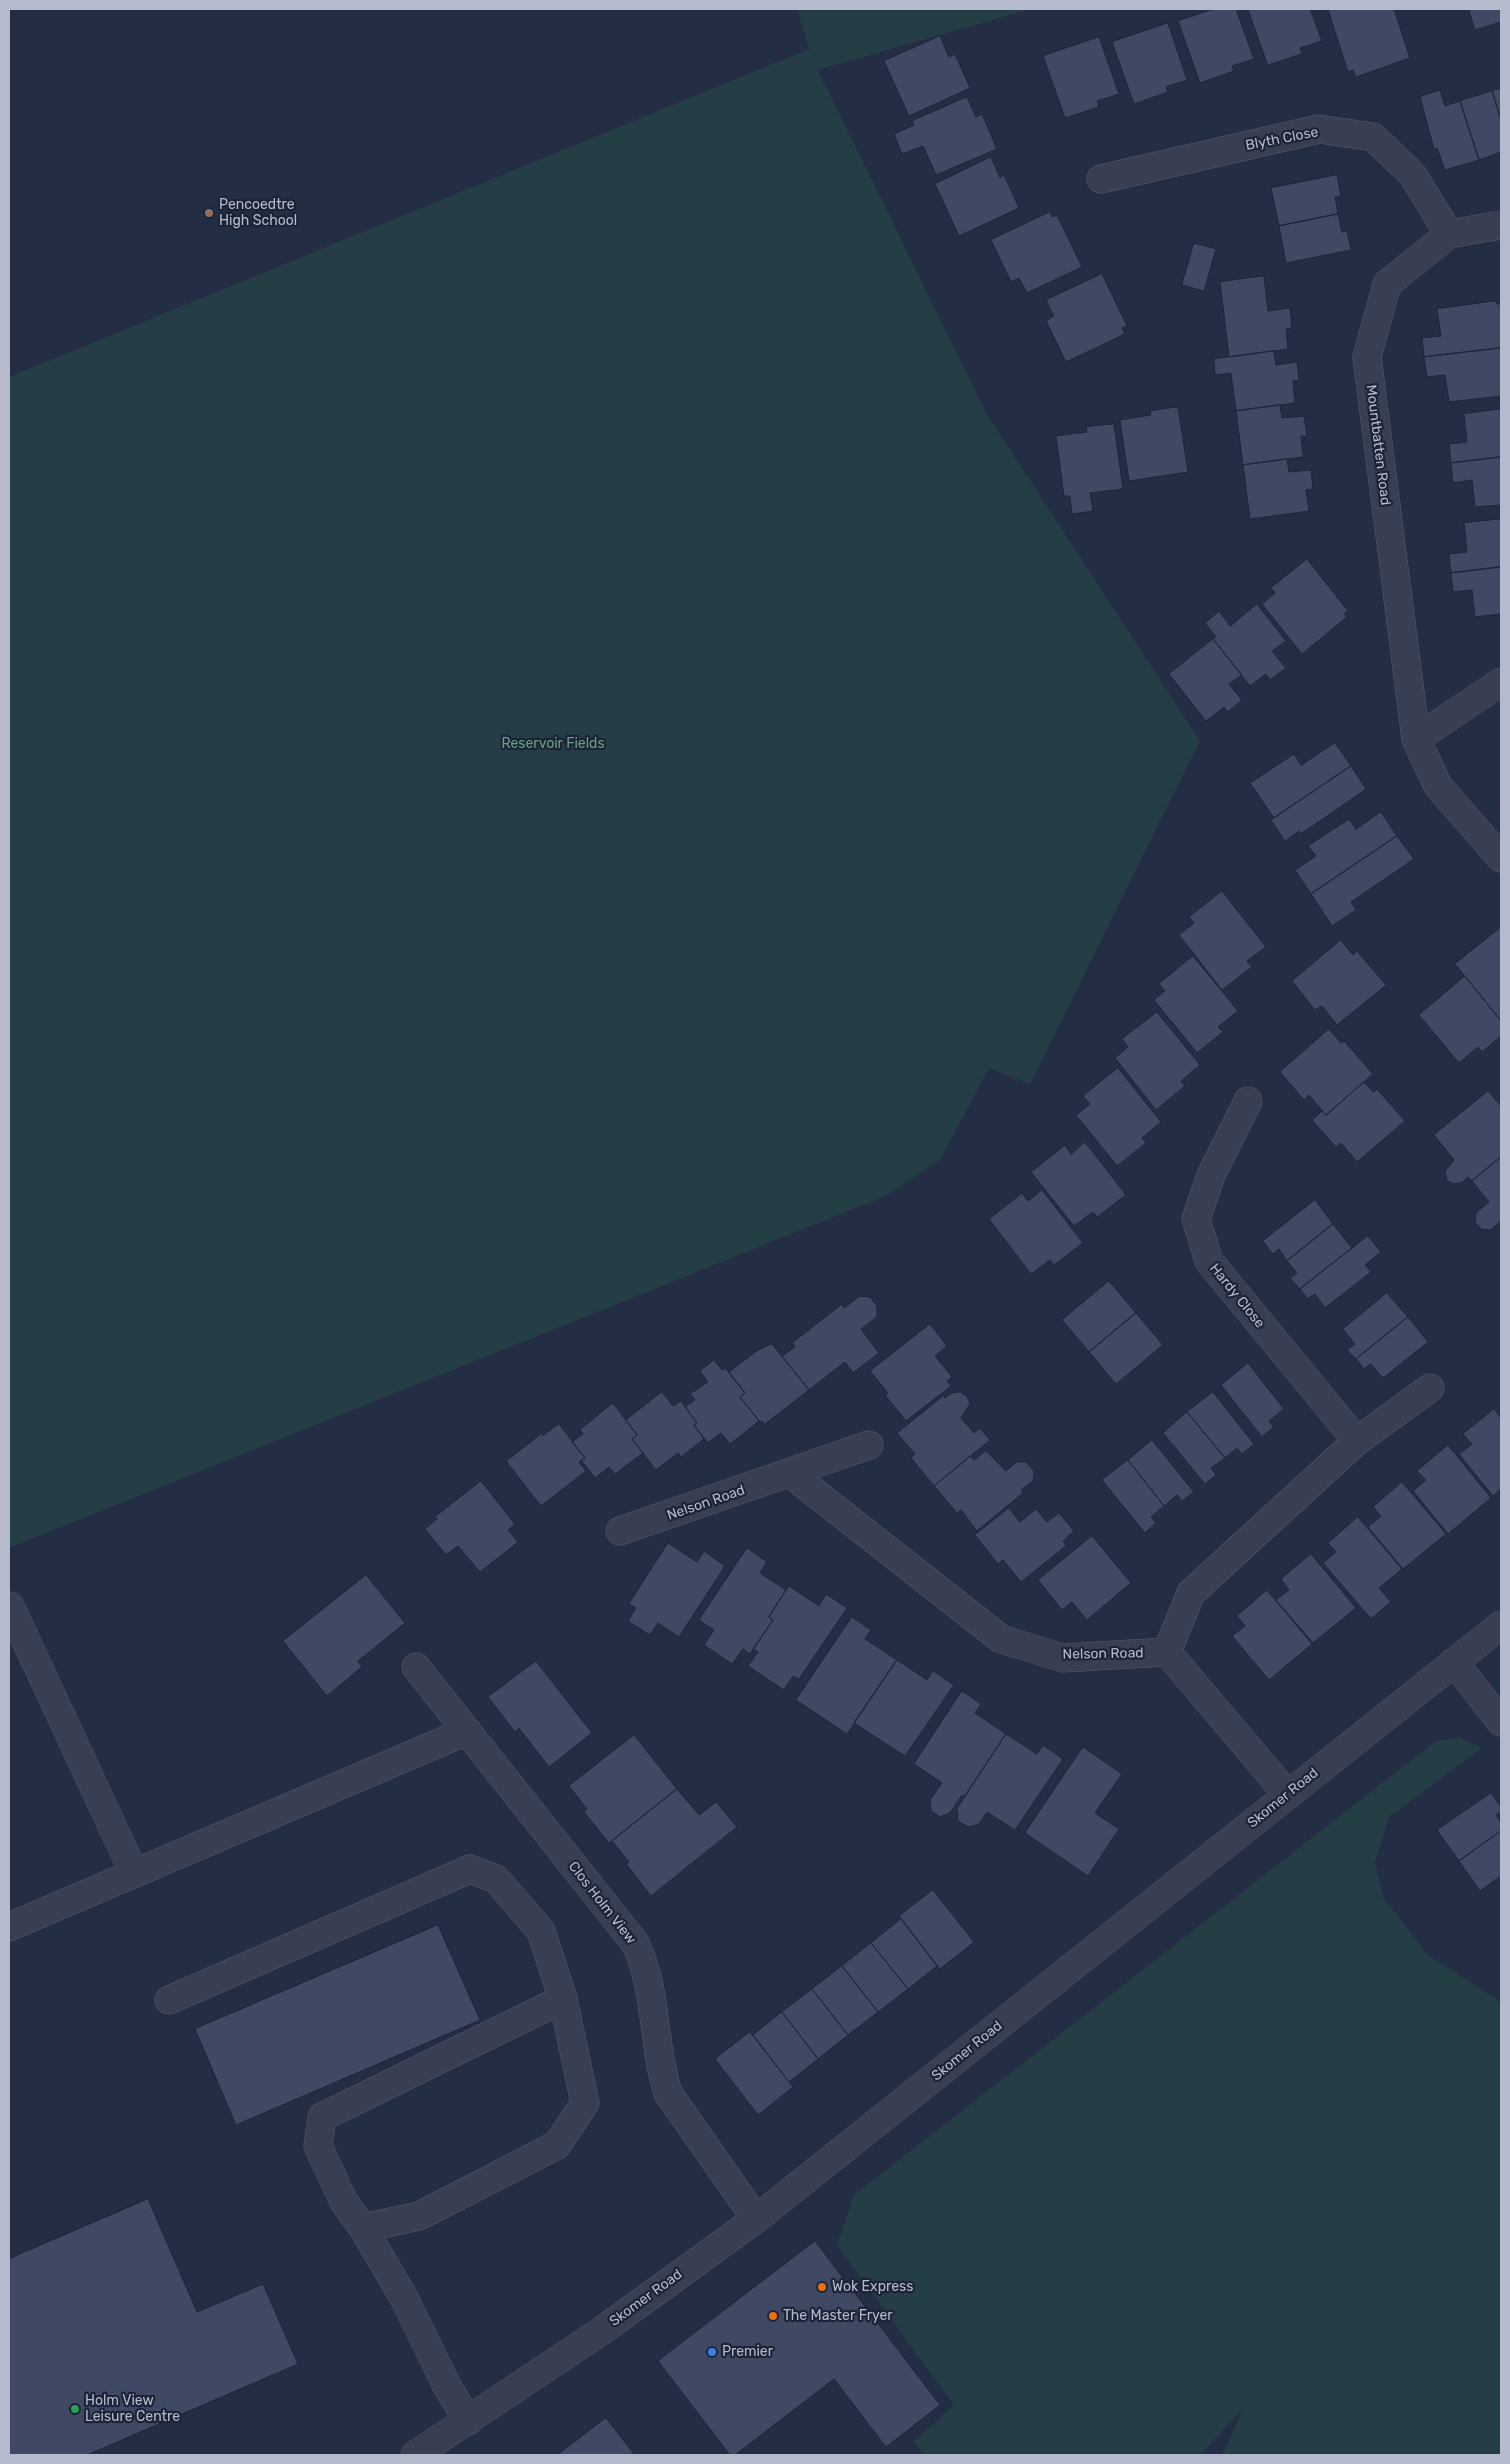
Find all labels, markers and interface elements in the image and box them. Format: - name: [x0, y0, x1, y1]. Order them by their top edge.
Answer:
- street label: Blyth Close: [1244, 124, 1320, 154]
- place label: Pencoedtre High School: [219, 197, 297, 230]
- marker: Pencoedtre High School: [203, 207, 215, 219]
- street label: Mountbatten Road: [1362, 384, 1394, 506]
- park label: Reservoir Fields: [501, 736, 605, 752]
- street label: Hardy Close: [1206, 1260, 1268, 1332]
- street label: Nelson Road: [665, 1482, 747, 1524]
- street label: Nelson Road: [1062, 1645, 1144, 1663]
- street label: Skomer Road: [1244, 1764, 1322, 1832]
- street label: Clos Holm View: [565, 1858, 639, 1948]
- street label: Skomer Road: [928, 2017, 1006, 2085]
- street label: Skomer Road: [606, 2266, 686, 2330]
- place label: Wok Express: [832, 2279, 913, 2295]
- marker: Wok Express: [816, 2281, 828, 2293]
- place label: The Master Fryer: [783, 2308, 893, 2324]
- marker: The Master Fryer: [767, 2310, 779, 2322]
- place label: Premier: [722, 2344, 773, 2360]
- marker: Premier: [706, 2346, 718, 2358]
- place label: Holm View Leisure Centre: [85, 2393, 180, 2426]
- marker: Holm View Leisure Centre: [69, 2403, 81, 2415]

